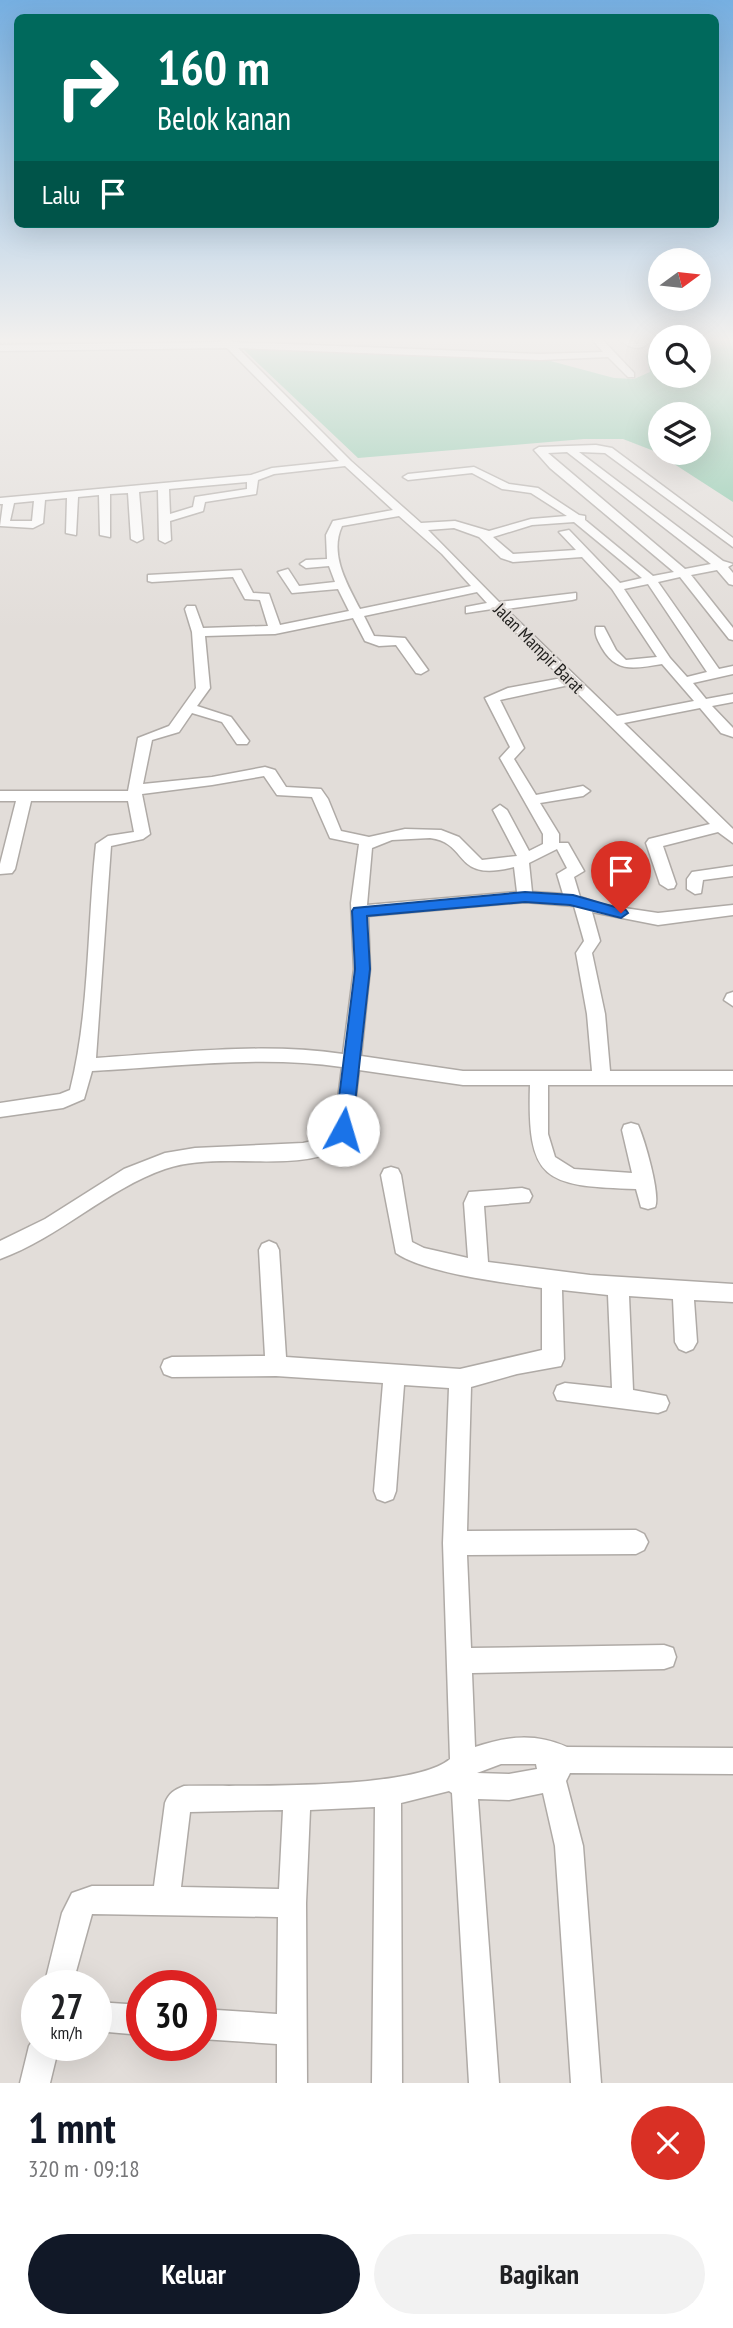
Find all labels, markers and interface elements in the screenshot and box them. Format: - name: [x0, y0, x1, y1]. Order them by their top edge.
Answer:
- text: 160 m: [157, 35, 270, 99]
- icon: right: [42, 42, 133, 133]
- text: Belok kanan: [157, 97, 291, 139]
- icon: arrive: [94, 175, 132, 213]
- text: Lalu: [42, 178, 80, 211]
- north arrow: [648, 248, 710, 312]
- map controls: [648, 248, 711, 465]
- button: search: [648, 325, 711, 388]
- button: layers: [648, 402, 711, 465]
- street label: Jalan Mampir Barat: [488, 597, 589, 698]
- pin: [591, 841, 651, 913]
- icon: arrive: [602, 852, 640, 890]
- position arrow: [306, 1093, 380, 1167]
- speed limit sign: 30: [126, 1970, 217, 2061]
- text: 27: [50, 1983, 83, 2029]
- text: km/h: [51, 2021, 82, 2044]
- text: 1 mnt: [28, 2100, 116, 2155]
- button: close: [631, 2106, 705, 2180]
- text: 320 m · 09:18: [28, 2154, 140, 2183]
- button: Keluar: [28, 2234, 360, 2314]
- button: Bagikan: [374, 2234, 705, 2314]

